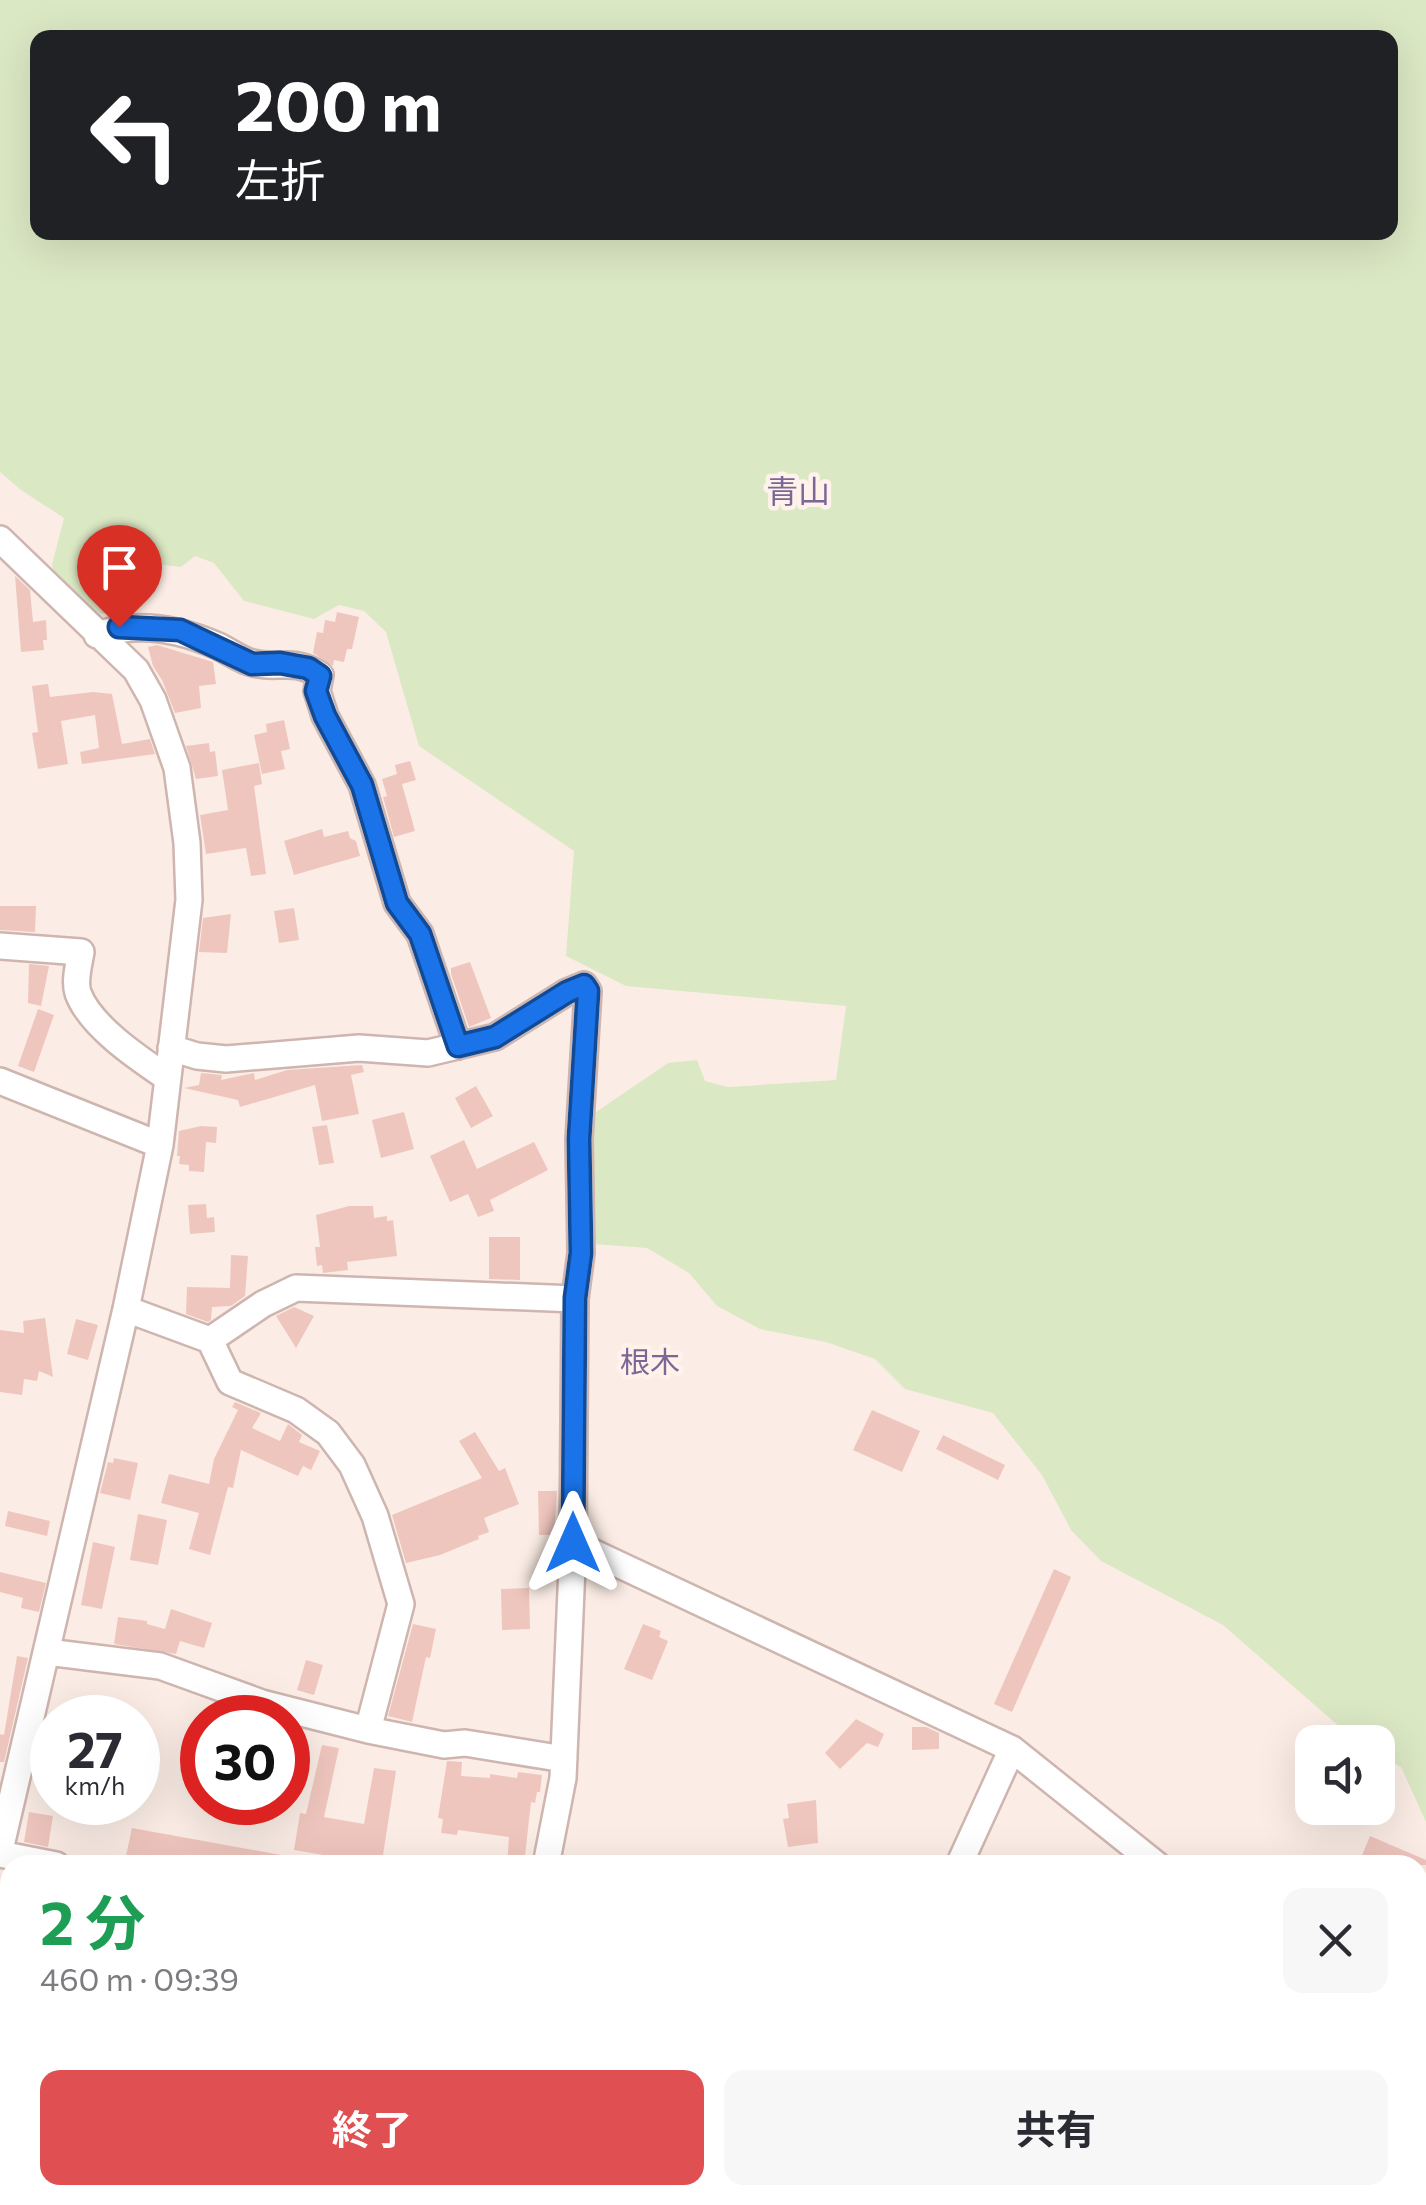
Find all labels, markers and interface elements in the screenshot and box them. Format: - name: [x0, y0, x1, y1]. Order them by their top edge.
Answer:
- text: 200 m: [235, 60, 442, 145]
- icon: left: [70, 70, 200, 200]
- text: 左折: [235, 151, 325, 206]
- district label: 青山: [766, 470, 830, 510]
- pin: [77, 525, 162, 628]
- icon: arrive: [92, 540, 147, 595]
- district label: 根木: [620, 1342, 680, 1379]
- position arrow: [521, 1491, 625, 1595]
- speed limit sign: 30: [180, 1695, 310, 1825]
- text: 27: [67, 1717, 123, 1778]
- map controls: [1295, 1725, 1395, 1825]
- button: sound: [1295, 1725, 1395, 1825]
- text: km/h: [65, 1770, 125, 1800]
- text: 2 分: [40, 1884, 146, 1957]
- button: close: [1283, 1888, 1388, 1993]
- text: 460 m · 09:39: [40, 1958, 239, 1998]
- button: 終了: [40, 2070, 704, 2185]
- button: 共有: [724, 2070, 1388, 2185]

